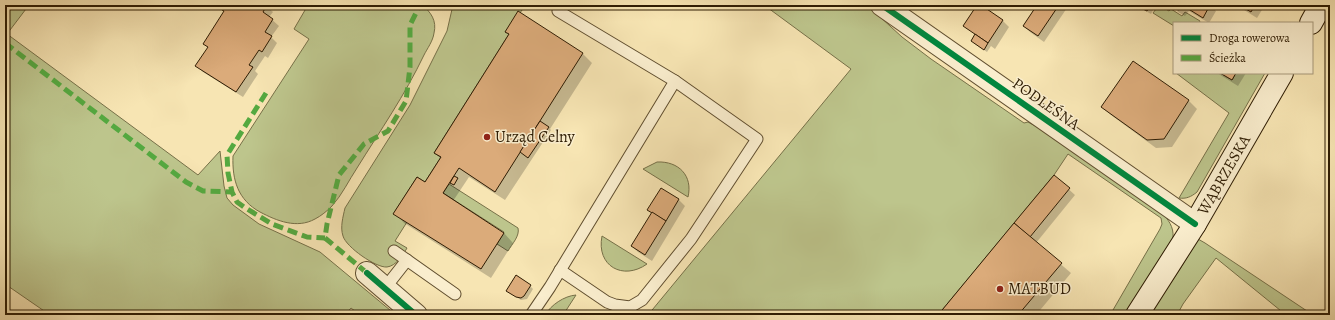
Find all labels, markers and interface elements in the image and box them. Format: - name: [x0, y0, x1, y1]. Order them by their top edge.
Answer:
- legend: [1173, 22, 1313, 74]
- text: Droga rowerowa: [1209, 30, 1290, 46]
- text: Ścieżka: [1209, 50, 1246, 66]
- street label: PODLEŚNA: [1008, 73, 1085, 136]
- place label: Urząd Celny: [495, 126, 576, 148]
- street label: WĄBRZESKA: [1192, 130, 1256, 220]
- marker: Urząd Celny: [482, 132, 492, 142]
- place label: MATBUD: [1008, 278, 1071, 300]
- marker: MATBUD: [995, 284, 1005, 294]

